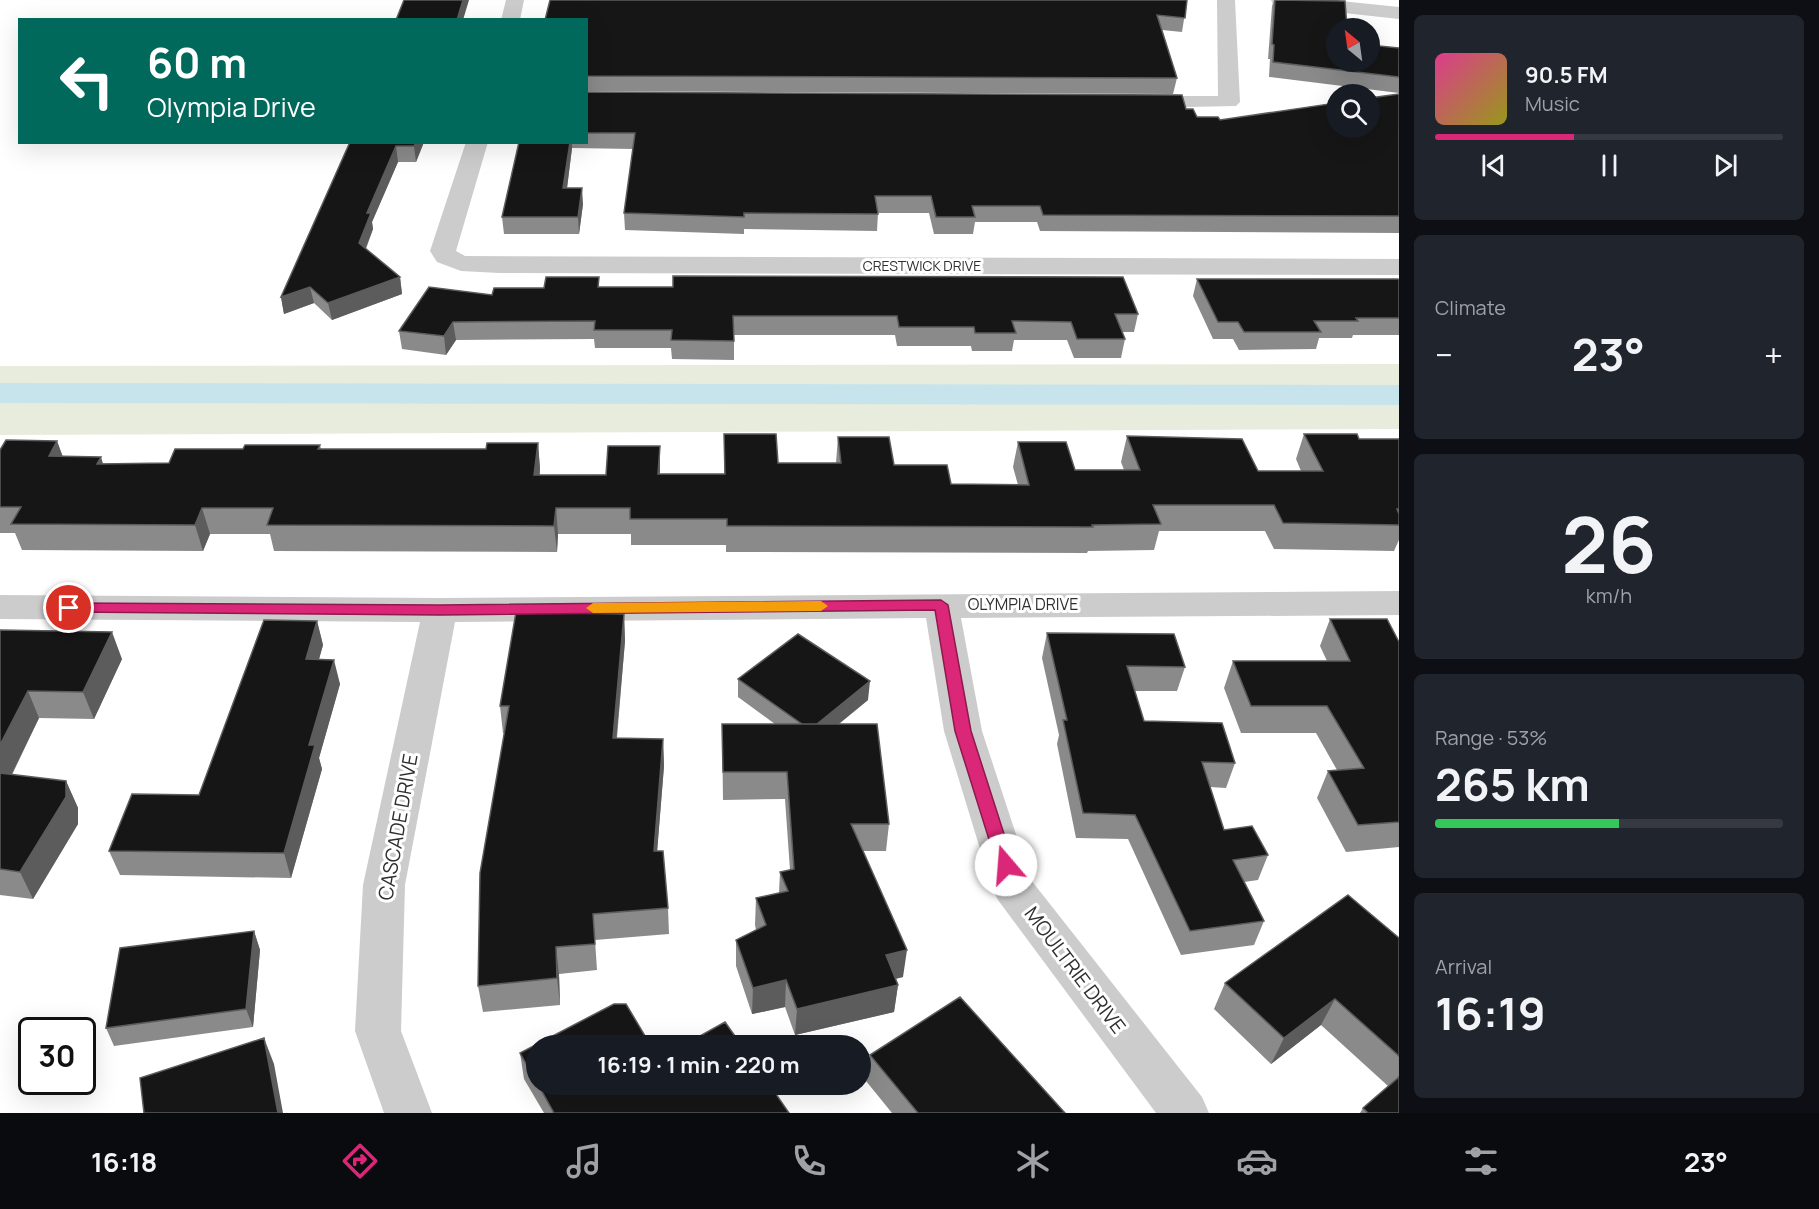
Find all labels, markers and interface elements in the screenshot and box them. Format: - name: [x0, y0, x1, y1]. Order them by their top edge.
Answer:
- north arrow: [1326, 18, 1380, 72]
- map controls: [1326, 18, 1380, 138]
- text: 60 m: [147, 33, 247, 91]
- icon: left: [48, 42, 126, 120]
- text: 90.5 FM: [1525, 60, 1607, 90]
- button: search: [1326, 84, 1380, 138]
- text: Olympia Drive: [147, 88, 316, 125]
- text: Music: [1525, 90, 1580, 117]
- icon: previous: [1477, 149, 1510, 182]
- icon: pause: [1593, 149, 1626, 182]
- icon: next: [1709, 149, 1742, 182]
- street label: CRESTWICK DRIVE: [863, 256, 981, 275]
- text: Climate: [1435, 294, 1506, 321]
- text: 23°: [1572, 323, 1645, 385]
- text: −: [1435, 332, 1453, 377]
- text: +: [1764, 332, 1783, 377]
- text: 26: [1562, 490, 1656, 596]
- pin: [43, 582, 94, 633]
- text: km/h: [1586, 582, 1632, 609]
- icon: arrive: [52, 591, 85, 624]
- street label: OLYMPIA DRIVE: [968, 593, 1078, 615]
- text: Range · 53%: [1435, 724, 1547, 751]
- street label: CASCADE DRIVE: [371, 752, 424, 902]
- text: 265 km: [1435, 753, 1590, 815]
- position arrow: [974, 833, 1038, 897]
- street label: MOULTRIE DRIVE: [1019, 901, 1132, 1039]
- text: Arrival: [1435, 953, 1492, 980]
- text: 16:19: [1435, 982, 1546, 1044]
- speed limit sign: 30: [18, 1017, 96, 1095]
- text: 16:19 · 1 min · 220 m: [597, 1050, 800, 1080]
- icon: directions: [339, 1140, 381, 1182]
- icon: music: [563, 1140, 605, 1182]
- icon: phone: [788, 1140, 830, 1182]
- icon: climate: [1012, 1140, 1054, 1182]
- icon: car: [1236, 1140, 1278, 1182]
- icon: filters: [1460, 1140, 1502, 1182]
- text: 16:18: [91, 1143, 157, 1180]
- text: 23°: [1684, 1143, 1728, 1180]

